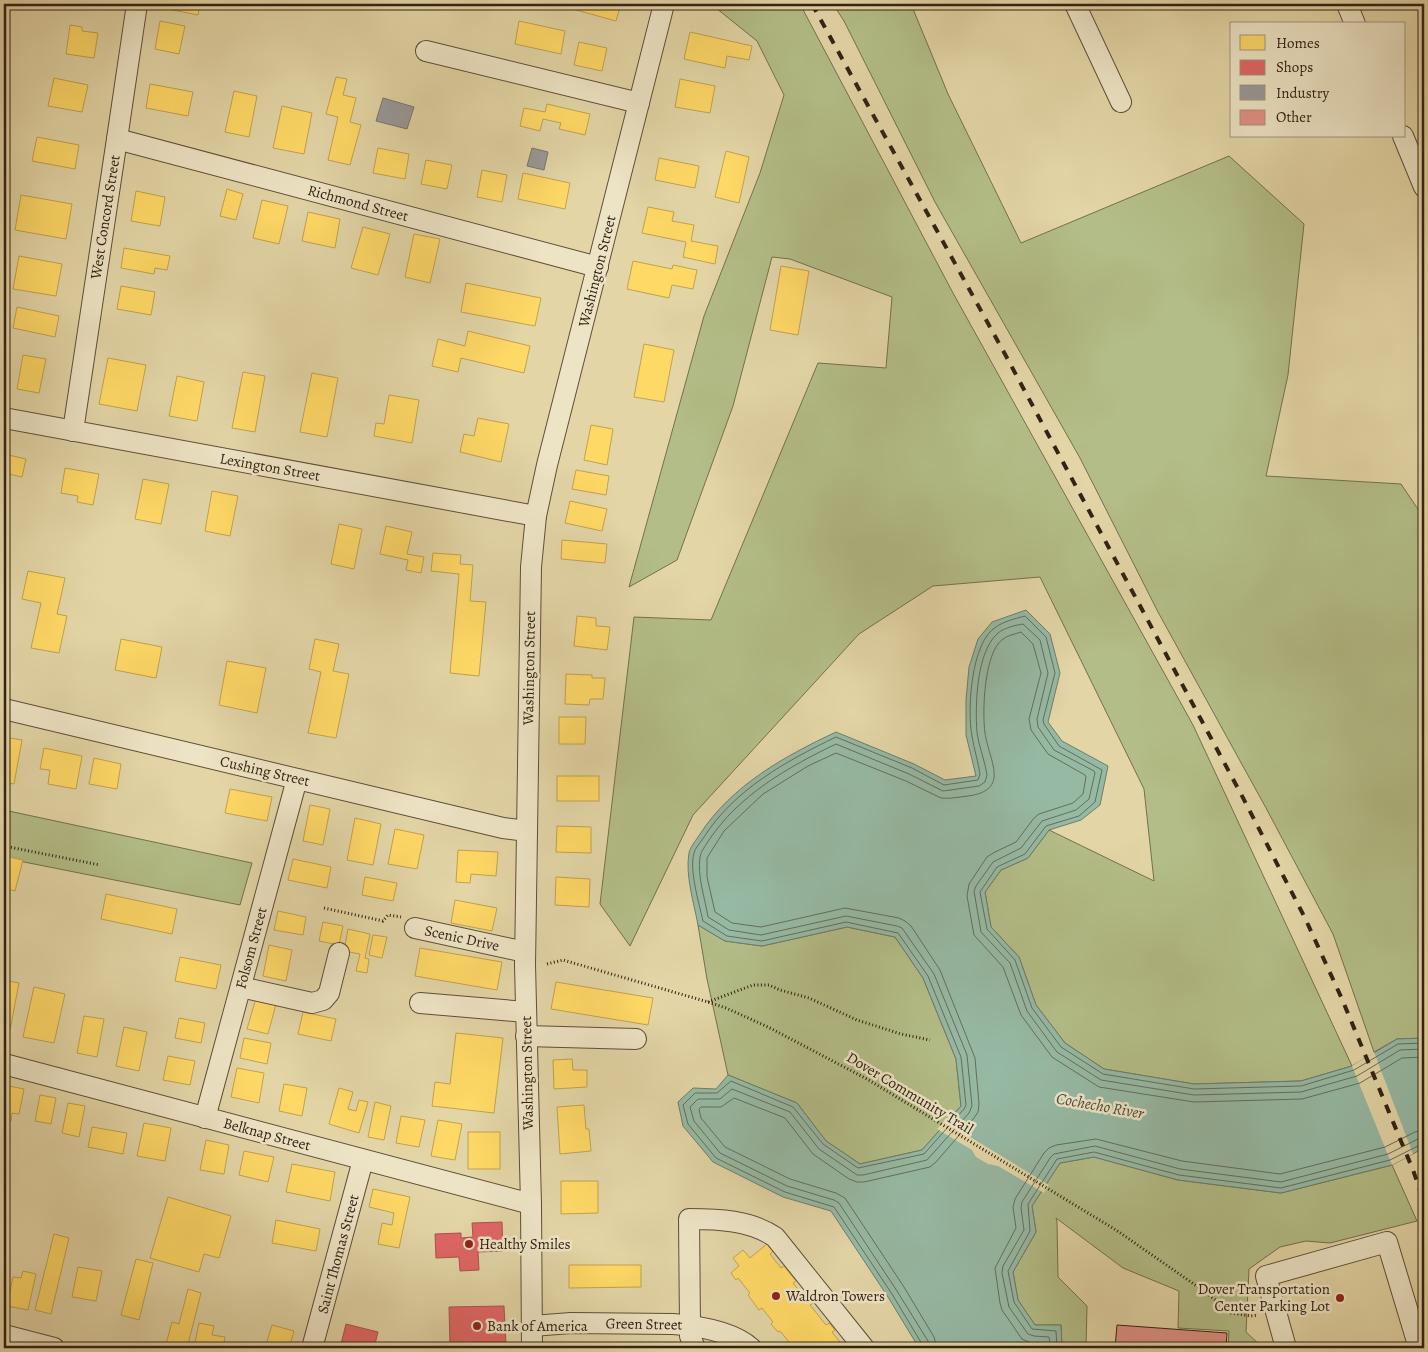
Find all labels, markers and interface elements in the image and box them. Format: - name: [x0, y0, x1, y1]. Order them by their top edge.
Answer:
- legend: [1230, 22, 1406, 138]
- text: Homes: [1276, 33, 1320, 53]
- text: Shops: [1276, 57, 1313, 77]
- text: Industry: [1276, 83, 1330, 103]
- text: Other: [1276, 107, 1312, 127]
- street label: West Concord Street: [85, 153, 125, 281]
- street label: Richmond Street: [305, 180, 411, 226]
- street label: Washington Street: [573, 213, 621, 330]
- street label: Lexington Street: [218, 448, 322, 486]
- street label: Washington Street: [518, 611, 540, 726]
- street label: Cushing Street: [218, 751, 312, 791]
- street label: Folsom Street: [230, 905, 272, 991]
- street label: Scenic Drive: [423, 920, 501, 956]
- street label: Washington Street: [516, 1016, 538, 1131]
- street label: Dover Community Trail: [843, 1047, 977, 1139]
- water label: Cochecho River: [1054, 1087, 1146, 1125]
- street label: Belknap Street: [221, 1113, 313, 1155]
- street label: Saint Thomas Street: [312, 1192, 364, 1316]
- place label: Healthy Smiles: [479, 1234, 571, 1254]
- marker: Healthy Smiles: [463, 1238, 475, 1250]
- place label: Dover Transportation Center Parking Lot: [1198, 1279, 1330, 1316]
- place label: Waldron Towers: [785, 1286, 885, 1306]
- marker: Waldron Towers: [770, 1290, 782, 1302]
- marker: Dover Transportation Center Parking Lot: [1334, 1292, 1346, 1304]
- street label: Green Street: [605, 1313, 683, 1335]
- place label: Bank of America: [487, 1316, 588, 1336]
- marker: Bank of America: [471, 1320, 483, 1332]

